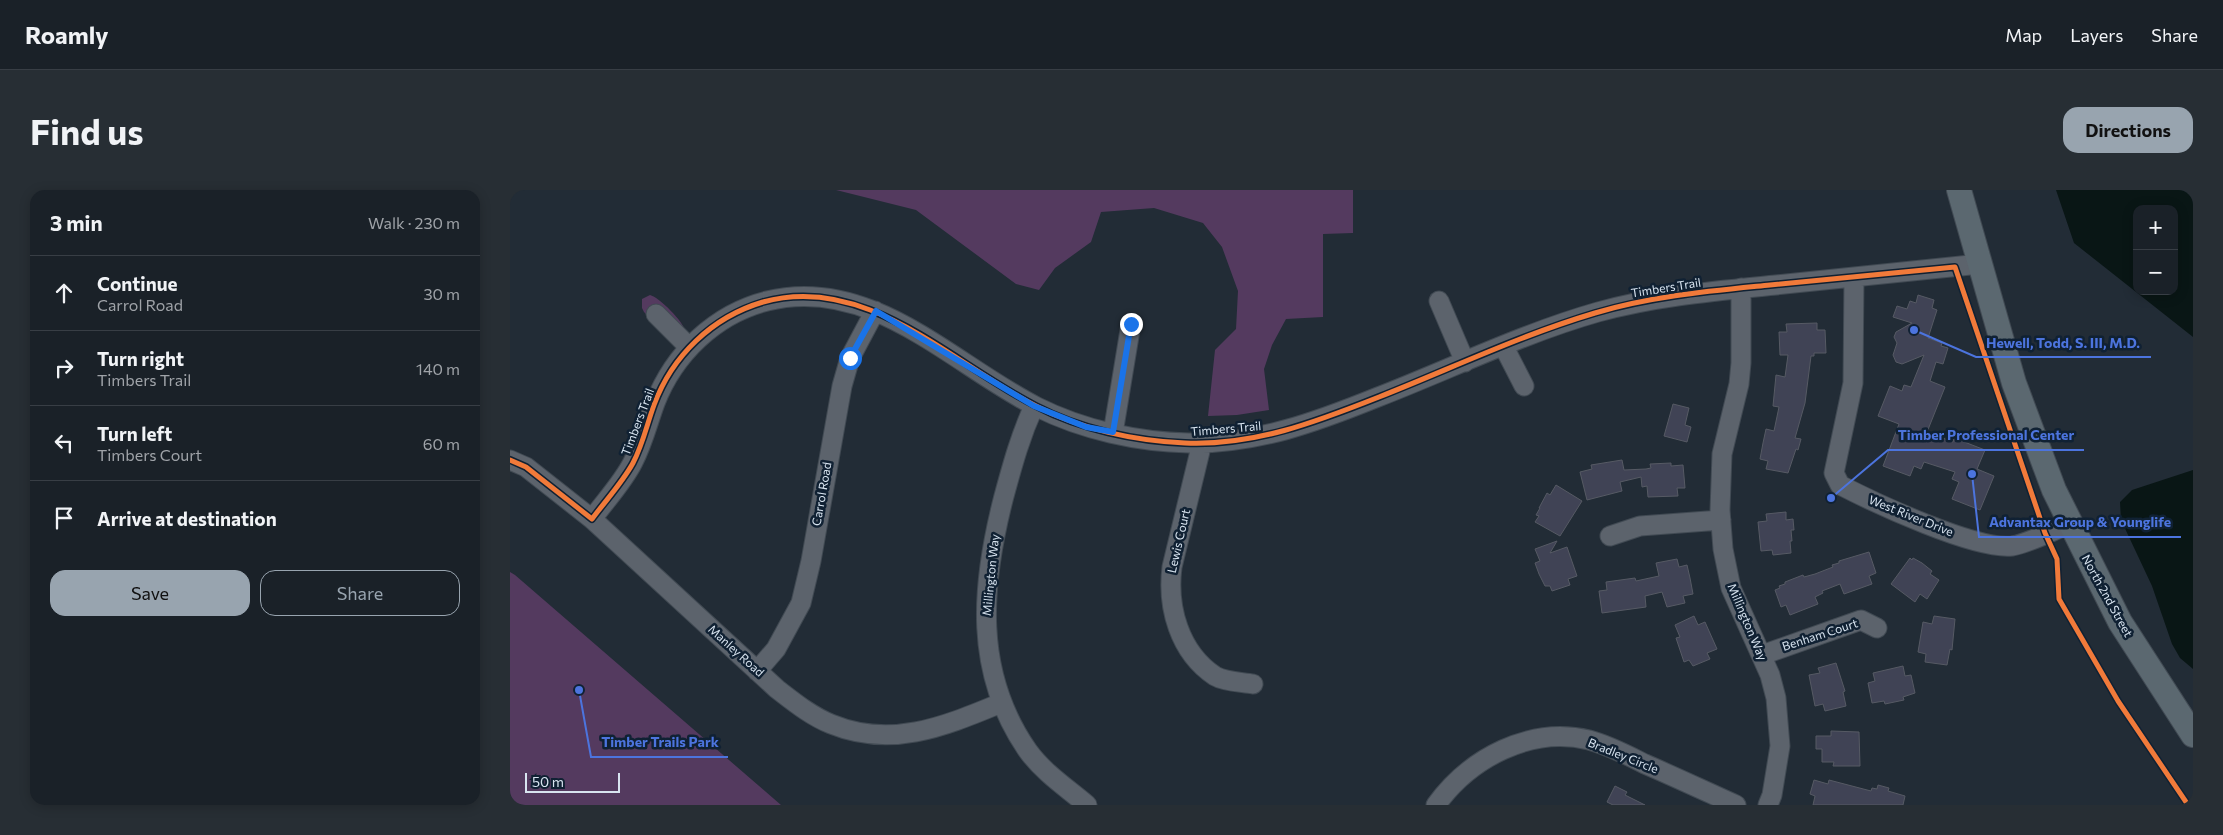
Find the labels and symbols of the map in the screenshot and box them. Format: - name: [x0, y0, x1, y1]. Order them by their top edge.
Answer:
- street label: Timbers Trail: [1630, 275, 1702, 299]
- route end: [1120, 313, 1143, 336]
- callout: Hewell, Todd, S. III, M.D.: [1976, 328, 2151, 357]
- text: Hewell, Todd, S. III, M.D.: [1986, 334, 2140, 351]
- route start: [839, 347, 862, 370]
- street label: Timbers Trail: [618, 386, 656, 457]
- street label: Timbers Trail: [1190, 418, 1262, 438]
- callout: Timber Professional Center: [1888, 421, 2084, 450]
- text: Timber Professional Center: [1898, 426, 2074, 443]
- street label: Carrol Road: [809, 461, 834, 527]
- street label: West River Drive: [1867, 492, 1956, 538]
- street label: Lewis Court: [1164, 507, 1192, 574]
- callout: Advantax Group & Younglife: [1979, 508, 2181, 537]
- text: Advantax Group & Younglife: [1989, 513, 2171, 530]
- street label: Millington Way: [979, 533, 1001, 617]
- street label: North 2nd Street: [2080, 552, 2136, 639]
- street label: Millington Way: [1725, 581, 1770, 662]
- street label: Benham Court: [1780, 615, 1859, 653]
- street label: Manley Road: [706, 622, 768, 679]
- callout: Timber Trails Park: [591, 728, 728, 757]
- text: Timber Trails Park: [601, 733, 719, 750]
- street label: Bradley Circle: [1586, 735, 1661, 776]
- scale bar: [525, 770, 620, 793]

